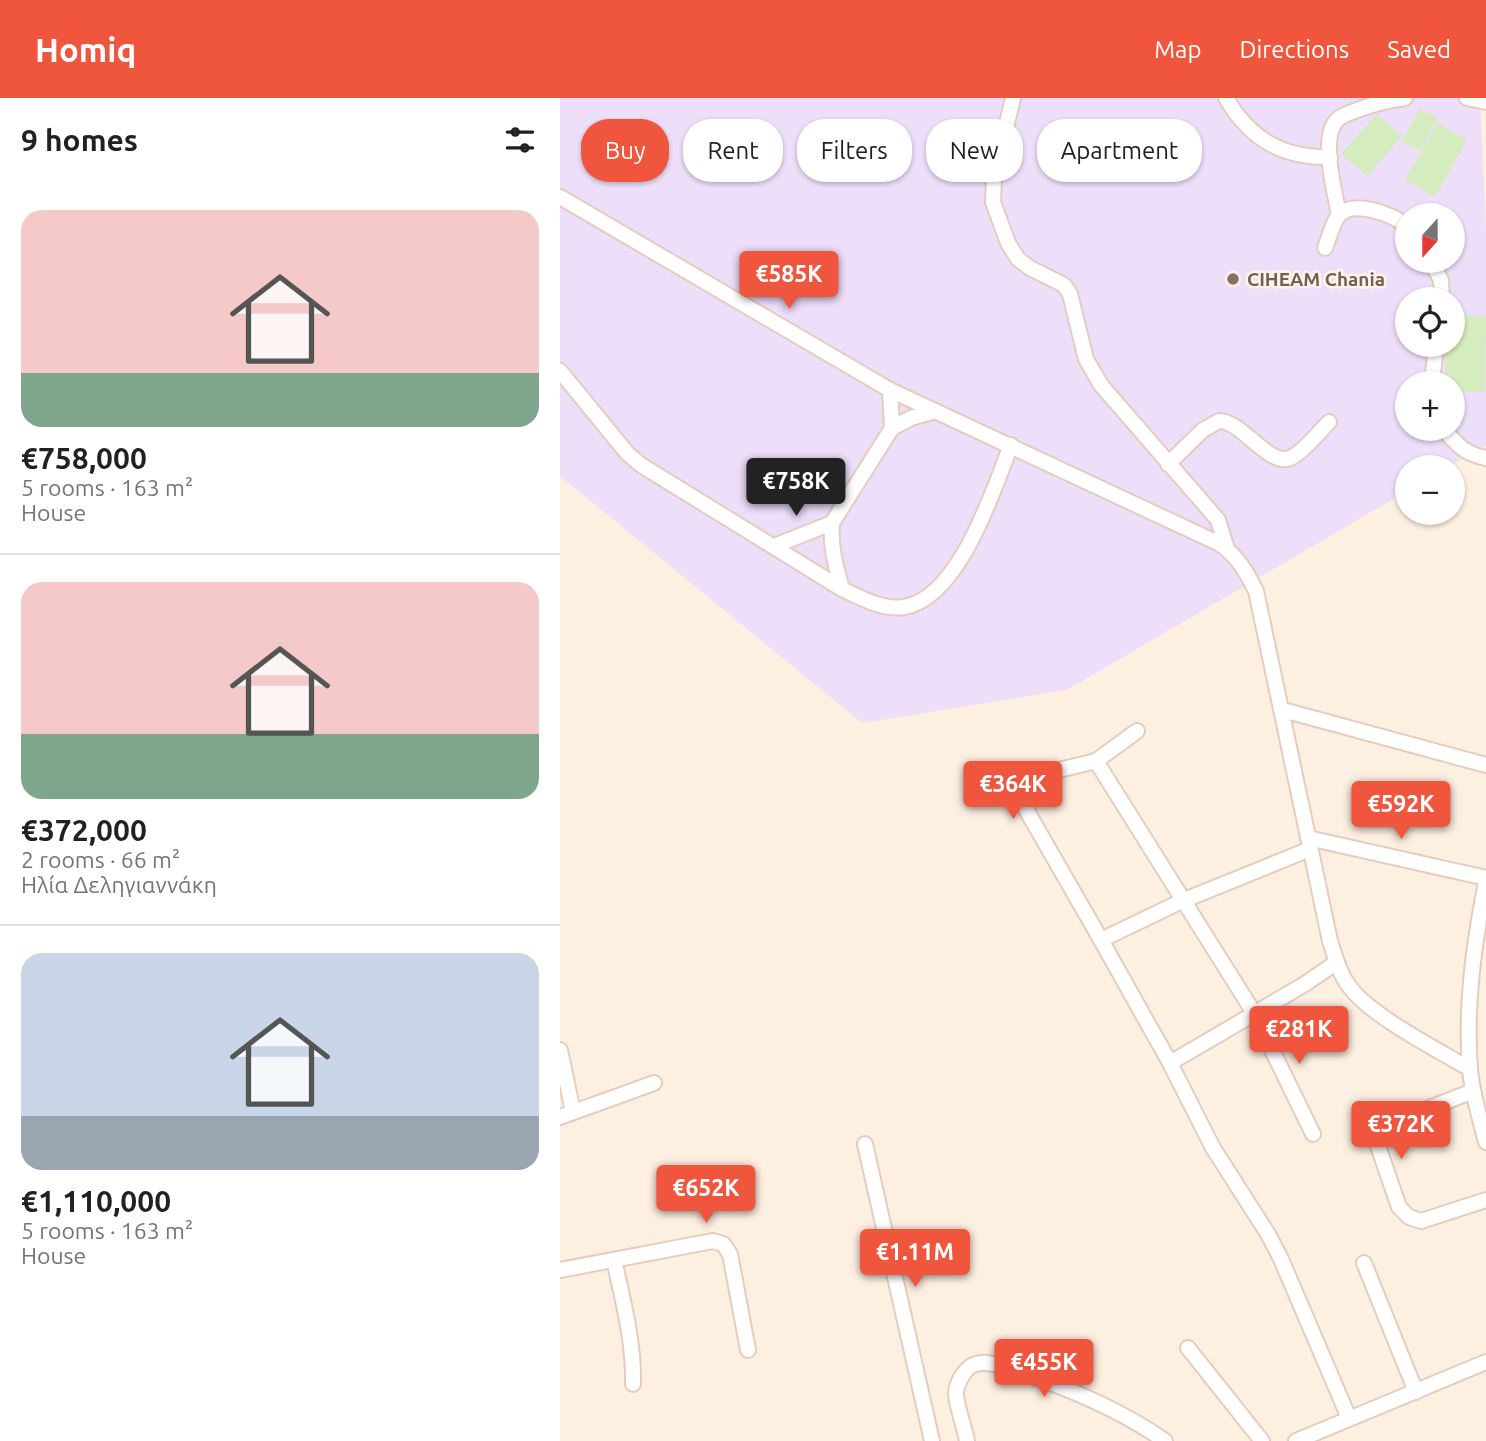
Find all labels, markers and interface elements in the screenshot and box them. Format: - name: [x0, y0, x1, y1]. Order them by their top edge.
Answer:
- text: Homiq: [35, 31, 136, 68]
- text: Map: [1154, 36, 1201, 63]
- text: Directions: [1239, 36, 1349, 63]
- text: Saved: [1387, 36, 1451, 63]
- chip: Buy: [581, 119, 669, 182]
- chip: Rent: [683, 119, 783, 182]
- chip: Filters: [797, 119, 912, 182]
- chip: New: [926, 119, 1023, 182]
- chip: Apartment: [1037, 119, 1202, 182]
- icon: filters: [501, 121, 539, 159]
- text: 9 homes: [21, 123, 138, 157]
- north arrow: [1395, 203, 1465, 273]
- map controls: [1395, 203, 1465, 525]
- pin: €585K: [740, 252, 838, 311]
- icon: home: [217, 256, 343, 382]
- text: €585K: [755, 261, 823, 286]
- place label: CIHEAM Chania: [1247, 268, 1385, 290]
- marker: CIHEAM Chania: [1225, 271, 1241, 287]
- button: locate: [1395, 287, 1465, 357]
- button: +: [1395, 371, 1465, 441]
- text: €758,000: [21, 441, 147, 475]
- button: −: [1395, 455, 1465, 525]
- pin: €758K: [747, 458, 845, 518]
- text: €758K: [762, 468, 830, 493]
- text: 5 rooms · 163 m²: [21, 475, 193, 500]
- text: House: [21, 500, 86, 525]
- icon: home: [217, 628, 343, 754]
- pin: €364K: [964, 762, 1062, 821]
- text: €364K: [979, 771, 1047, 796]
- pin: €592K: [1352, 782, 1450, 841]
- text: €592K: [1367, 791, 1435, 816]
- text: €372,000: [21, 813, 147, 847]
- text: 2 rooms · 66 m²: [21, 847, 180, 872]
- text: Ηλία Δεληγιαννάκη: [21, 872, 217, 897]
- icon: home: [217, 999, 343, 1125]
- pin: €281K: [1250, 1006, 1348, 1066]
- text: €281K: [1265, 1016, 1333, 1041]
- pin: €372K: [1352, 1102, 1450, 1161]
- text: €372K: [1367, 1111, 1435, 1136]
- pin: €652K: [657, 1166, 755, 1225]
- text: €652K: [672, 1175, 740, 1200]
- text: €1,110,000: [21, 1184, 171, 1218]
- text: 5 rooms · 163 m²: [21, 1218, 193, 1243]
- pin: €1.11M: [858, 1230, 972, 1289]
- text: €1.11M: [876, 1239, 954, 1264]
- text: House: [21, 1243, 86, 1268]
- pin: €455K: [995, 1340, 1093, 1399]
- text: €455K: [1010, 1349, 1078, 1374]

